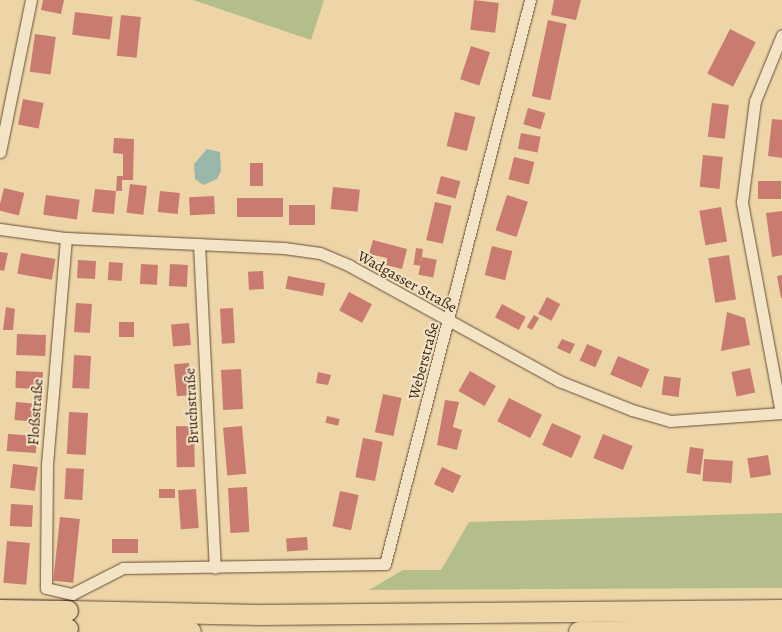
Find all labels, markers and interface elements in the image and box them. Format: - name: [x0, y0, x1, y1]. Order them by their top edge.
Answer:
- street label: Wadgasser Straße: [354, 247, 460, 317]
- street label: Weberstraße: [405, 321, 443, 401]
- street label: Bruchstraße: [181, 367, 203, 445]
- street label: Floßstraße: [25, 378, 47, 446]

